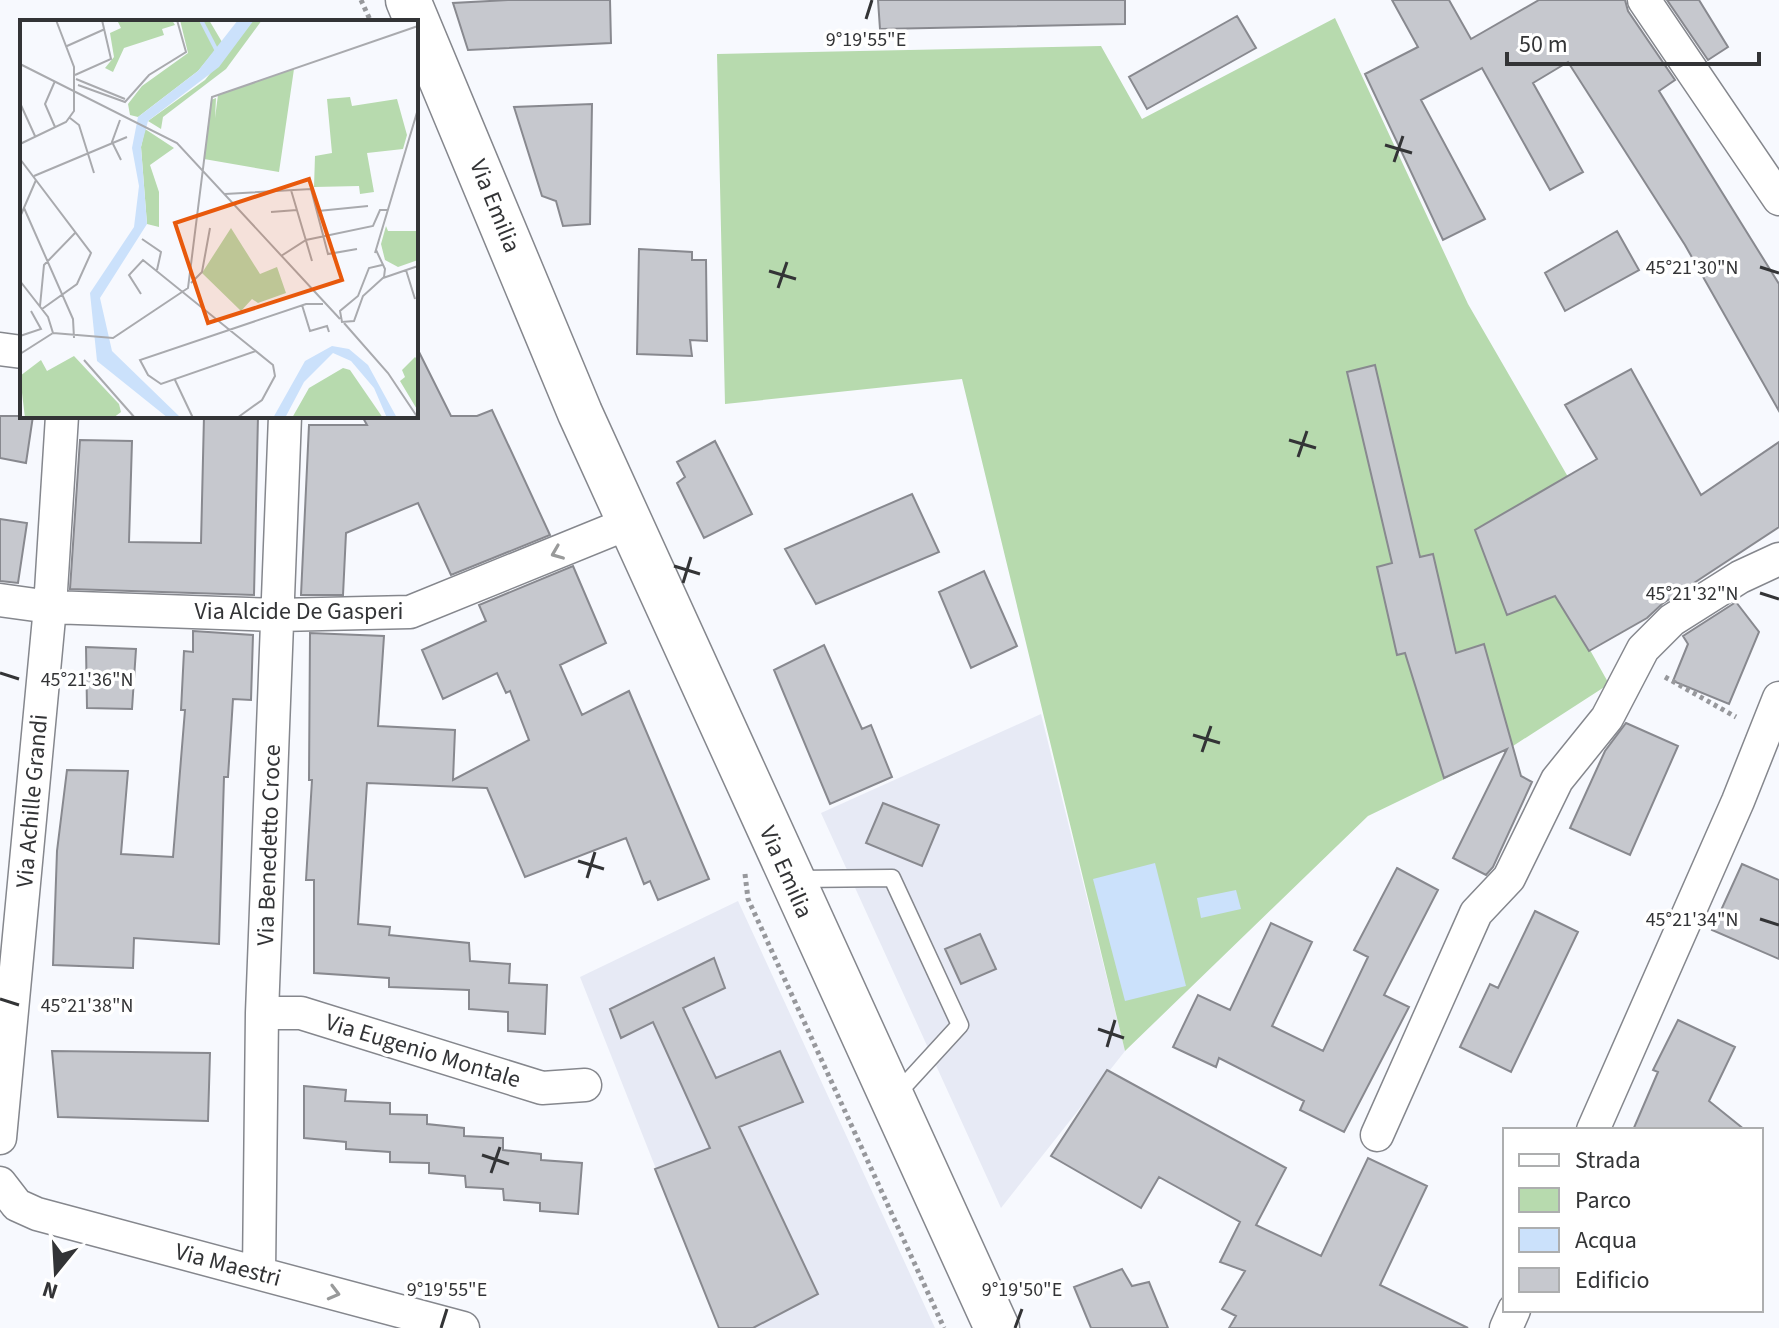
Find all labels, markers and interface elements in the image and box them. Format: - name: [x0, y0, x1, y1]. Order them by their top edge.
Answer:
- scale bar: [1507, 16, 1759, 66]
- inset map: [20, 20, 418, 418]
- text: 9°19'55"E: [826, 26, 906, 54]
- text: 50 m: [1519, 27, 1568, 62]
- street label: Via Emilia: [460, 154, 530, 258]
- text: 45°21'30"N: [1646, 254, 1738, 282]
- one-way arrow: [551, 543, 565, 559]
- text: 45°21'32"N: [1646, 580, 1738, 608]
- street label: Via Alcide De Gasperi: [194, 594, 404, 629]
- text: 45°21'36"N: [41, 666, 133, 694]
- street label: Via Achille Grandi: [7, 713, 57, 889]
- street label: Via Benedetto Croce: [248, 744, 290, 946]
- street label: Via Emilia: [750, 820, 822, 924]
- text: 45°21'34"N: [1646, 906, 1738, 934]
- text: 45°21'38"N: [41, 992, 133, 1020]
- street label: Via Eugenio Montale: [321, 1005, 525, 1097]
- legend: [1503, 1128, 1763, 1312]
- text: Strada: [1575, 1143, 1641, 1178]
- text: Parco: [1575, 1183, 1631, 1218]
- text: Acqua: [1575, 1223, 1637, 1258]
- north arrow: [16, 1232, 96, 1312]
- street label: Via Maestri: [171, 1234, 285, 1296]
- text: Edificio: [1575, 1263, 1649, 1298]
- text: N: [38, 1273, 62, 1308]
- text: 9°19'55"E: [407, 1276, 487, 1304]
- text: 9°19'50"E: [982, 1276, 1062, 1304]
- one-way arrow: [327, 1284, 341, 1301]

